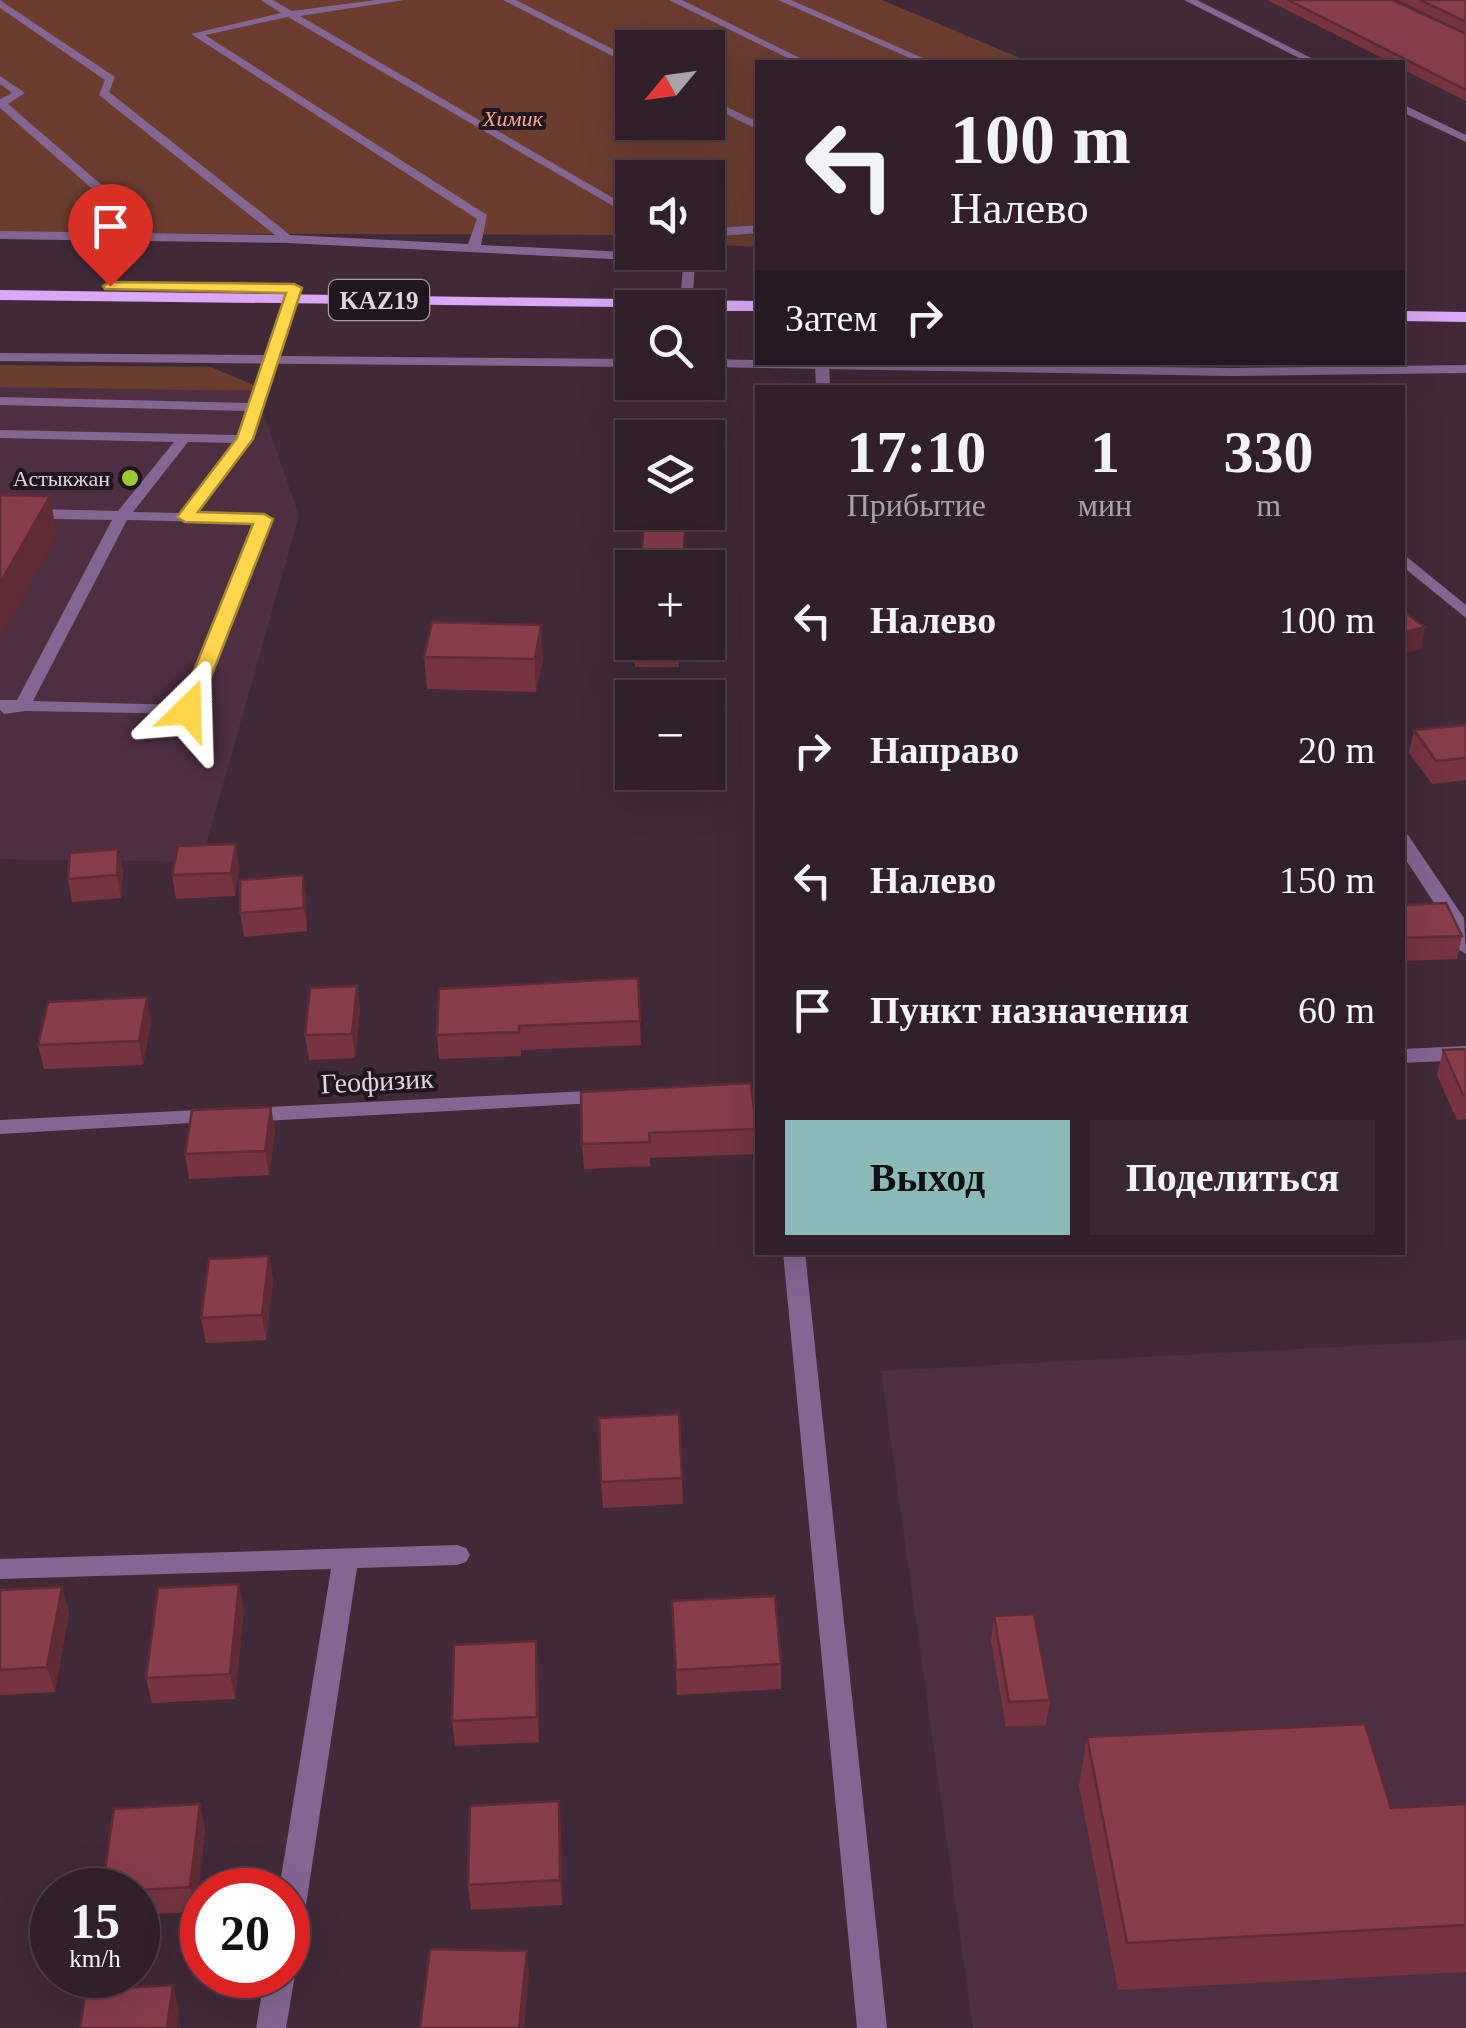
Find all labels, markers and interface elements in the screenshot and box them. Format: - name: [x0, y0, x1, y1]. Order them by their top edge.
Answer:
- north arrow: [615, 30, 725, 140]
- map controls: [615, 30, 725, 790]
- icon: left: [785, 100, 915, 230]
- text: 100 m: [950, 101, 1131, 178]
- park label: Химик: [482, 106, 544, 131]
- button: sound: [615, 160, 725, 270]
- text: Налево: [950, 183, 1089, 233]
- pin: [68, 184, 153, 287]
- icon: arrive: [83, 199, 138, 254]
- road number: KAZ19: [329, 280, 429, 320]
- button: search: [615, 290, 725, 400]
- icon: right: [897, 290, 952, 345]
- text: Затем: [785, 297, 877, 339]
- text: 17:10: [846, 419, 986, 485]
- text: 1: [1090, 419, 1120, 485]
- text: 330: [1224, 419, 1314, 485]
- button: layers: [615, 420, 725, 530]
- place label: Астыкжан: [13, 466, 110, 491]
- marker: Астыкжан: [119, 467, 141, 489]
- text: Прибытие: [847, 487, 986, 523]
- text: мин: [1078, 487, 1132, 523]
- text: m: [1256, 487, 1281, 523]
- button: +: [615, 550, 725, 660]
- icon: left: [785, 593, 840, 648]
- text: Налево: [870, 599, 996, 641]
- text: 100 m: [1279, 599, 1375, 641]
- position arrow: [136, 658, 240, 762]
- button: −: [615, 680, 725, 790]
- icon: right: [785, 723, 840, 778]
- text: Направо: [870, 729, 1019, 771]
- text: 20 m: [1298, 729, 1375, 771]
- icon: left: [785, 853, 840, 908]
- text: Налево: [870, 859, 996, 901]
- text: 150 m: [1279, 859, 1375, 901]
- icon: arrive: [785, 983, 840, 1038]
- text: Пункт назначения: [870, 989, 1189, 1031]
- text: 60 m: [1298, 989, 1375, 1031]
- street label: Геофизик: [320, 1063, 435, 1099]
- button: Выход: [785, 1120, 1070, 1235]
- button: Поделиться: [1090, 1120, 1375, 1235]
- speed limit sign: 20: [180, 1868, 310, 1998]
- text: 15: [70, 1893, 120, 1949]
- text: km/h: [69, 1945, 121, 1972]

